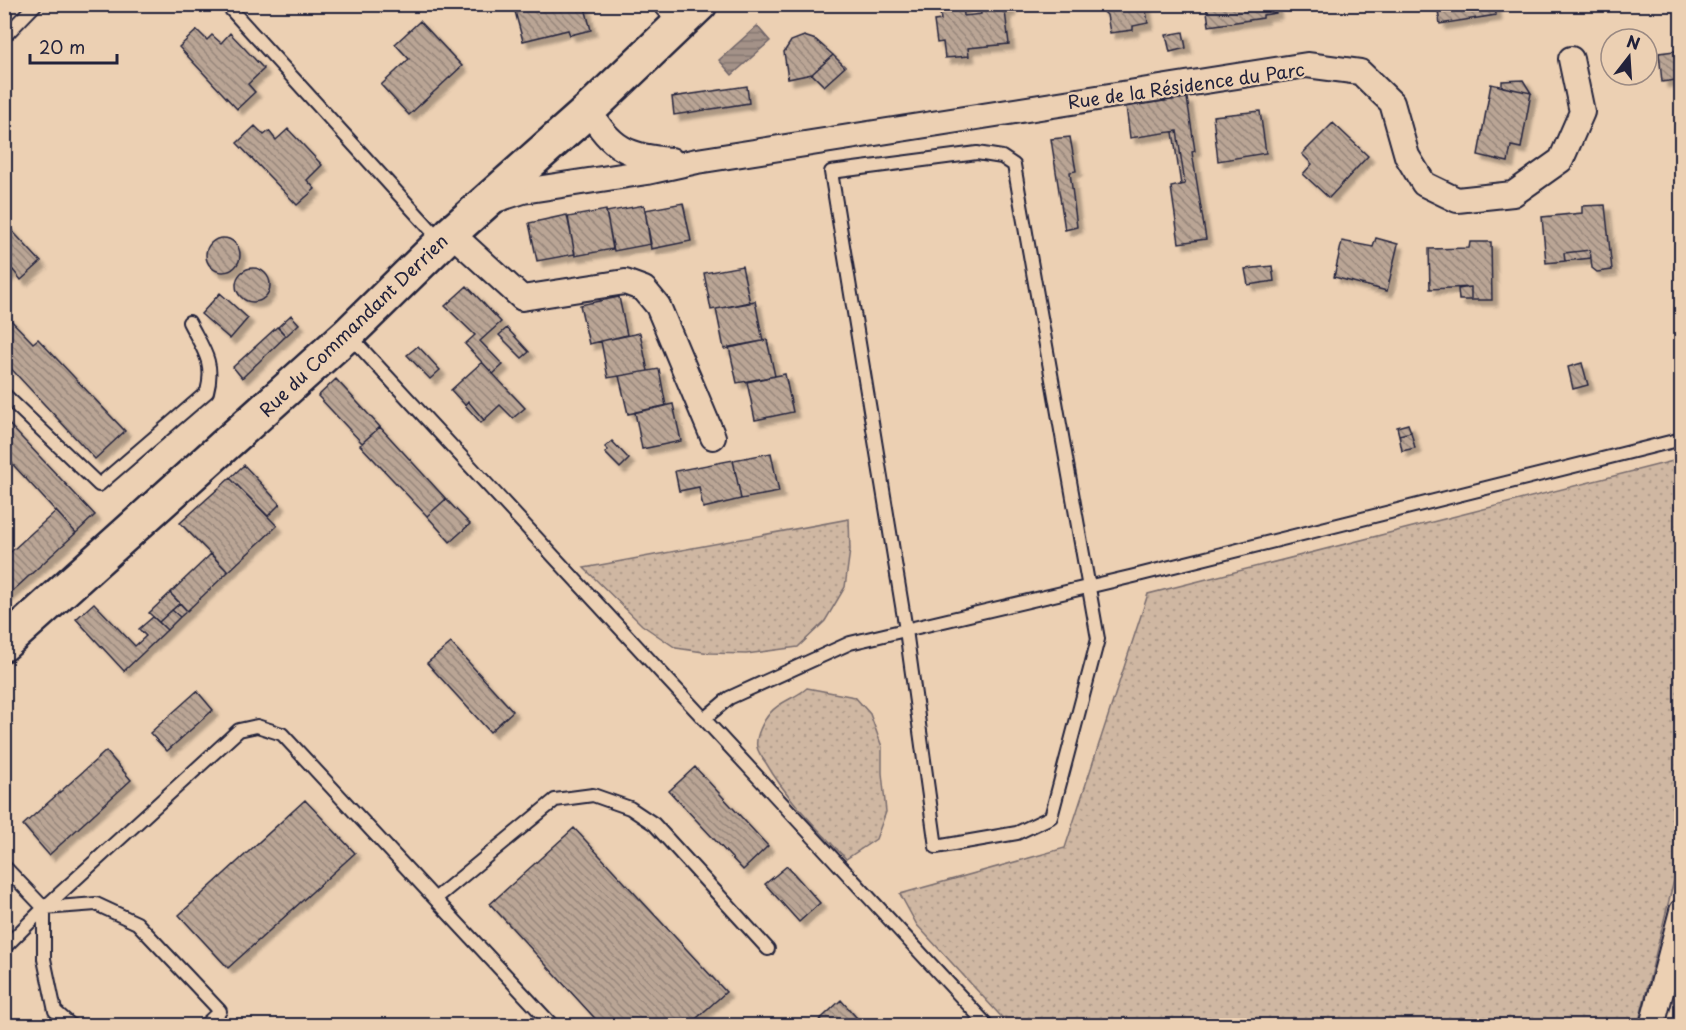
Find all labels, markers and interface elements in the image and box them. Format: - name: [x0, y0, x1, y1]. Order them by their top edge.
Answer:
- scale bar: [30, 27, 117, 65]
- north arrow: [1599, 27, 1659, 87]
- text: N: [1624, 28, 1643, 55]
- text: 20 m: [39, 33, 85, 60]
- street label: Rue de la Résidence du Parc: [1066, 55, 1306, 115]
- street label: Rue du Commandant Derrien: [253, 227, 453, 423]

